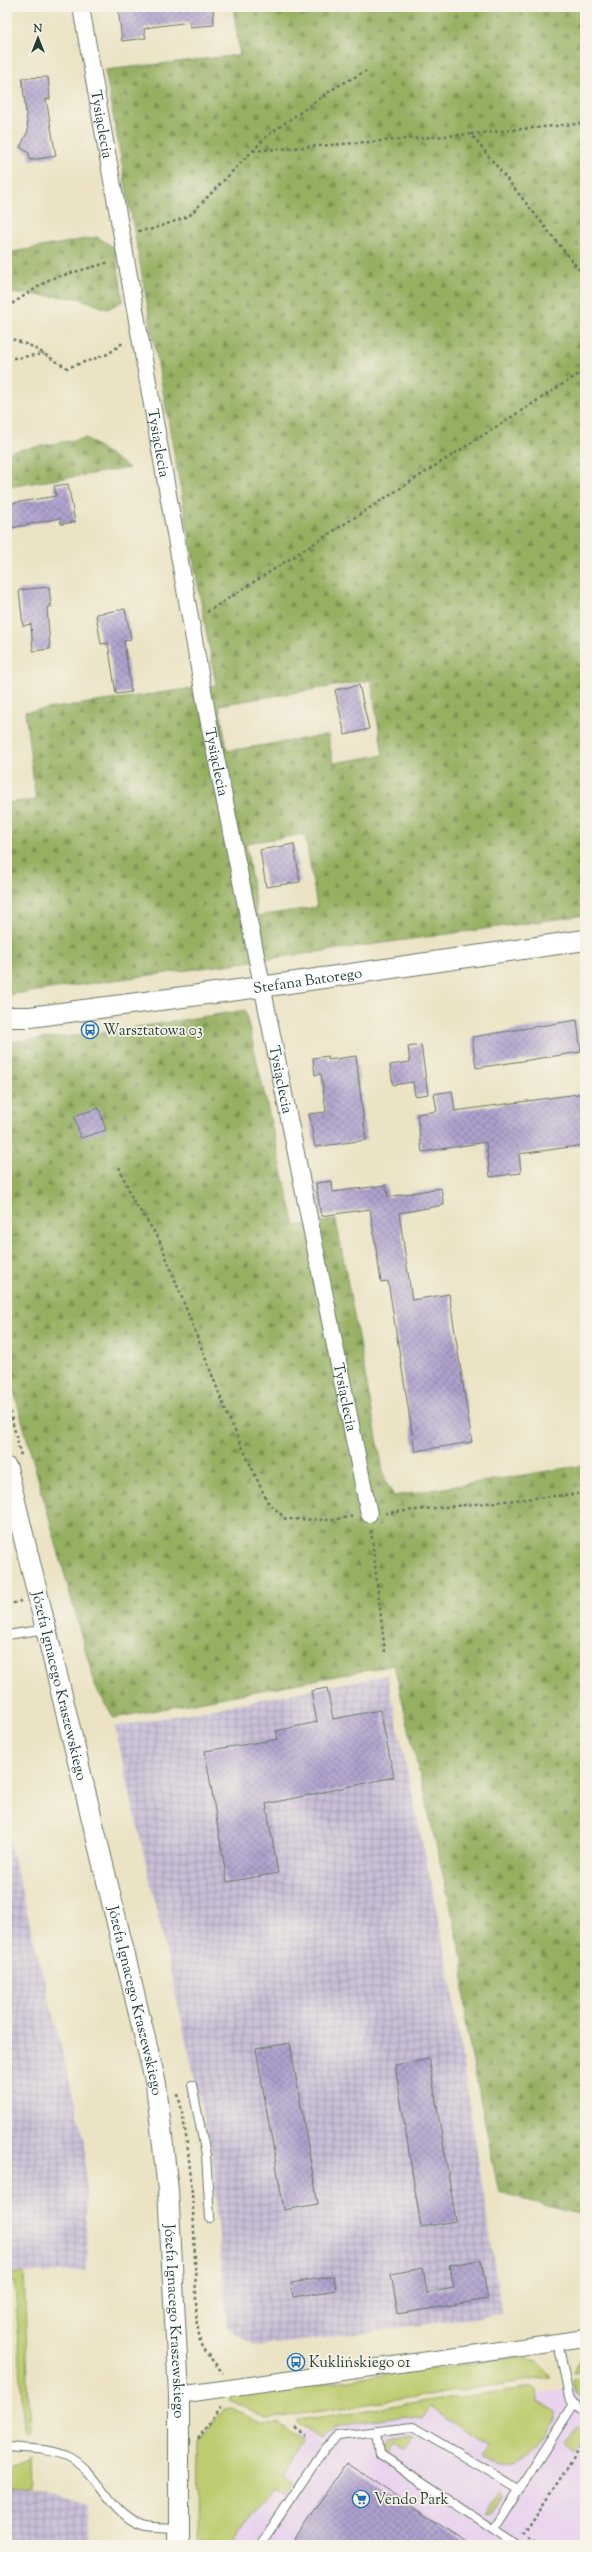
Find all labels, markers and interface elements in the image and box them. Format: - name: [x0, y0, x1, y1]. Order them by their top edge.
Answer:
- north arrow: [18, 18, 58, 58]
- text: N: [33, 21, 43, 37]
- street label: Tysiąclecia: [84, 88, 117, 160]
- street label: Tysiąclecia: [141, 407, 174, 479]
- street label: Tysiąclecia: [198, 726, 233, 798]
- street label: Stefana Batorego: [252, 963, 364, 1000]
- bus stop icon: Warsztatowa 03: [80, 1020, 100, 1040]
- place label: Warsztatowa 03: [103, 1021, 203, 1042]
- street label: Tysiąclecia: [262, 1044, 297, 1116]
- street label: Tysiąclecia: [327, 1361, 361, 1433]
- street label: Józefa Ignacego Kraszewskiego: [25, 1588, 91, 1783]
- street label: Józefa Ignacego Kraszewskiego: [101, 1903, 166, 2097]
- street label: Józefa Ignacego Kraszewskiego: [158, 2223, 188, 2418]
- bus stop icon: Kuklińskiego 01: [286, 2352, 306, 2372]
- place label: Kuklińskiego 01: [309, 2353, 410, 2374]
- supermarket icon: Vendo Park: [351, 2489, 371, 2509]
- place label: Vendo Park: [374, 2490, 449, 2511]

